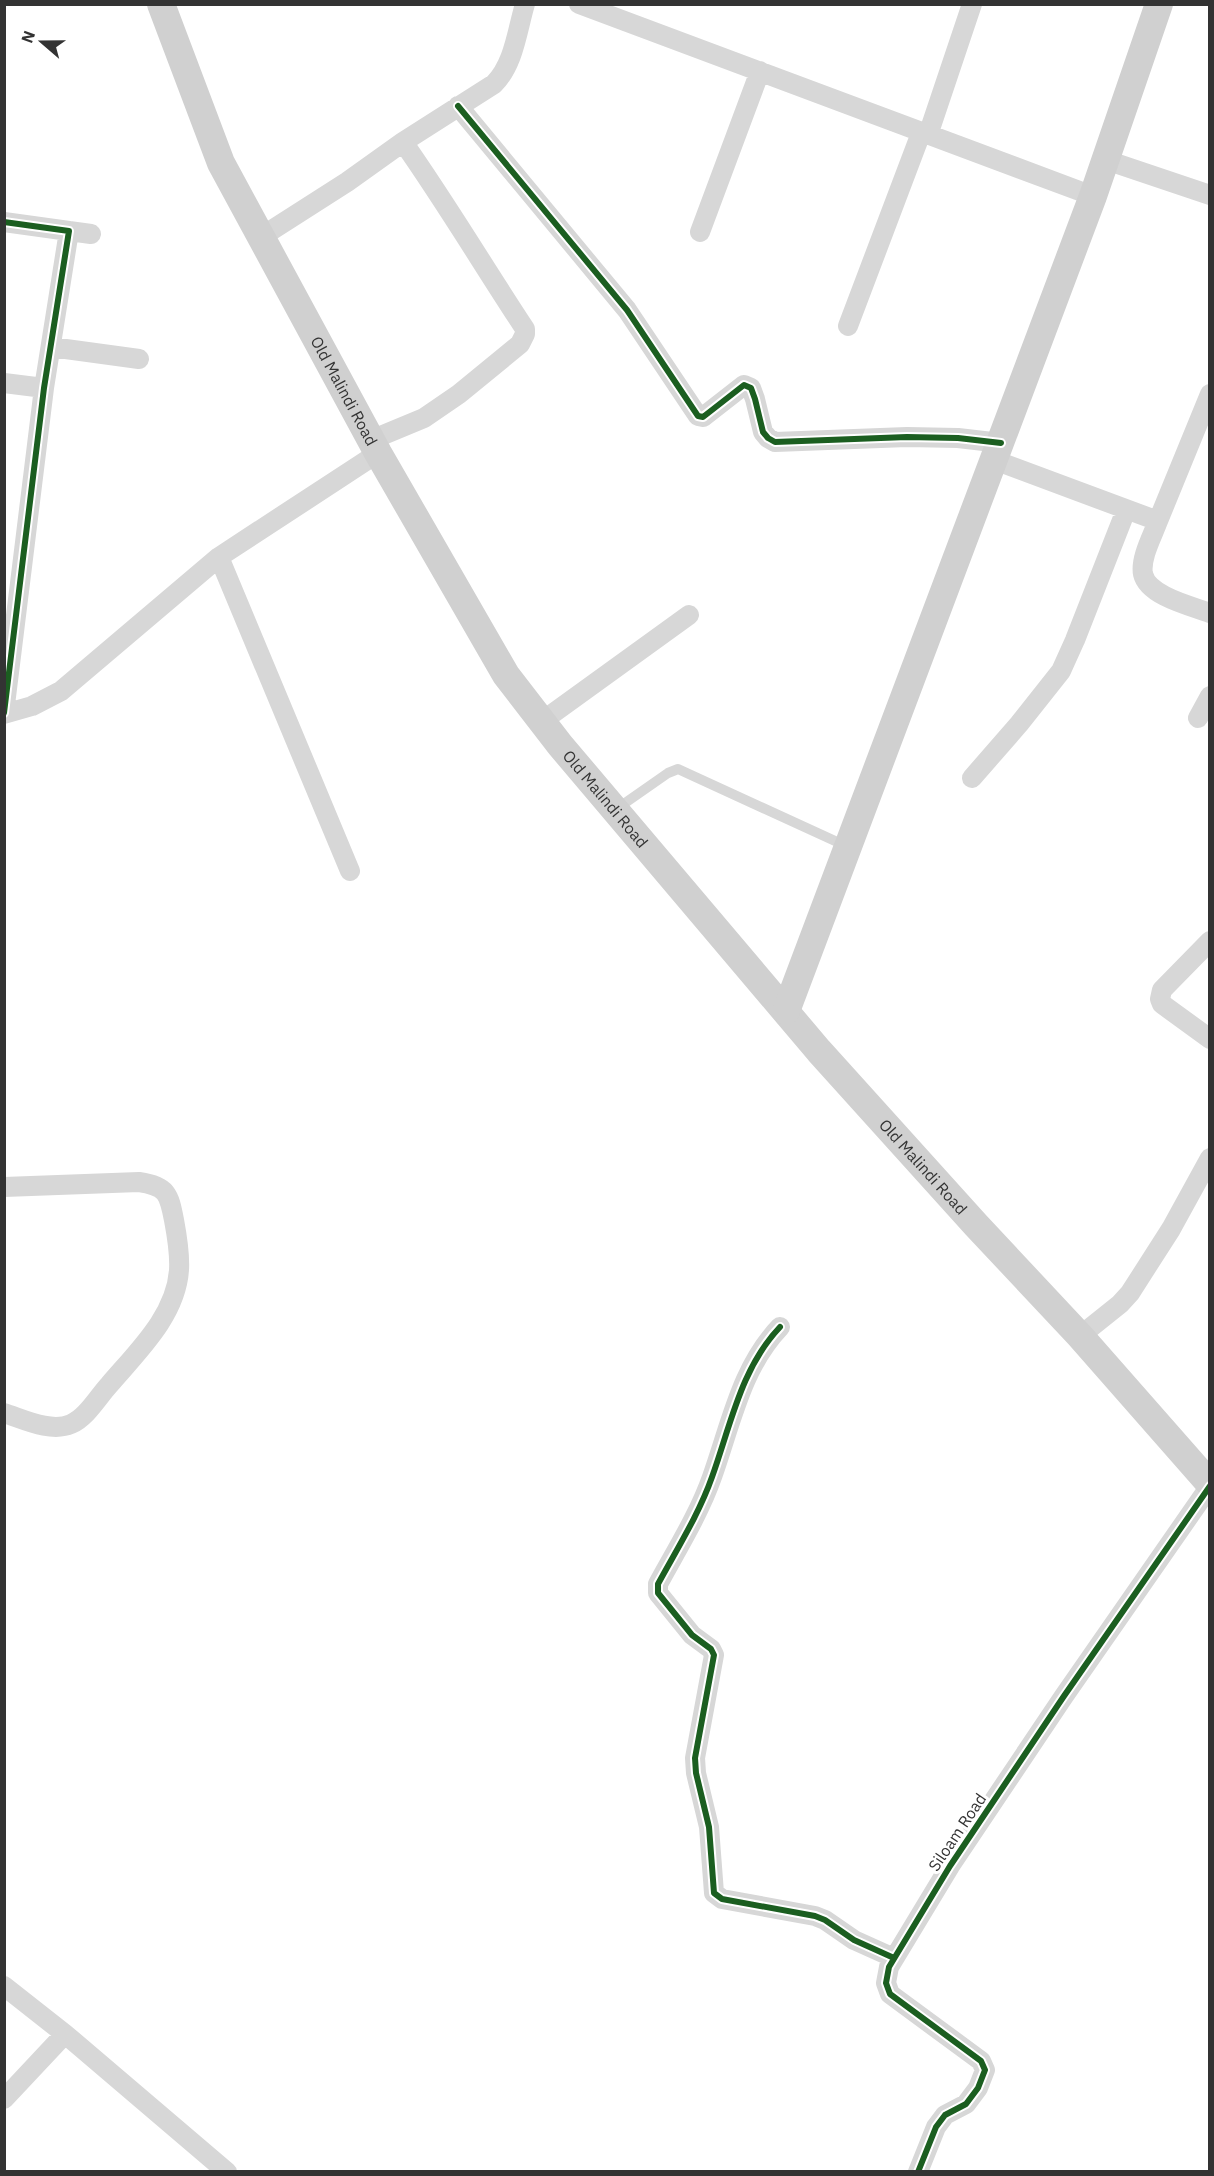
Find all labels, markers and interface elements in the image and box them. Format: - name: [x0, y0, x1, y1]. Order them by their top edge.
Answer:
- north arrow: [12, 12, 72, 72]
- text: N: [17, 28, 39, 46]
- street label: Old Malindi Road: [307, 333, 382, 449]
- street label: Old Malindi Road: [559, 746, 653, 852]
- street label: Old Malindi Road: [875, 1115, 971, 1218]
- street label: Siloam Road: [924, 1789, 990, 1875]

